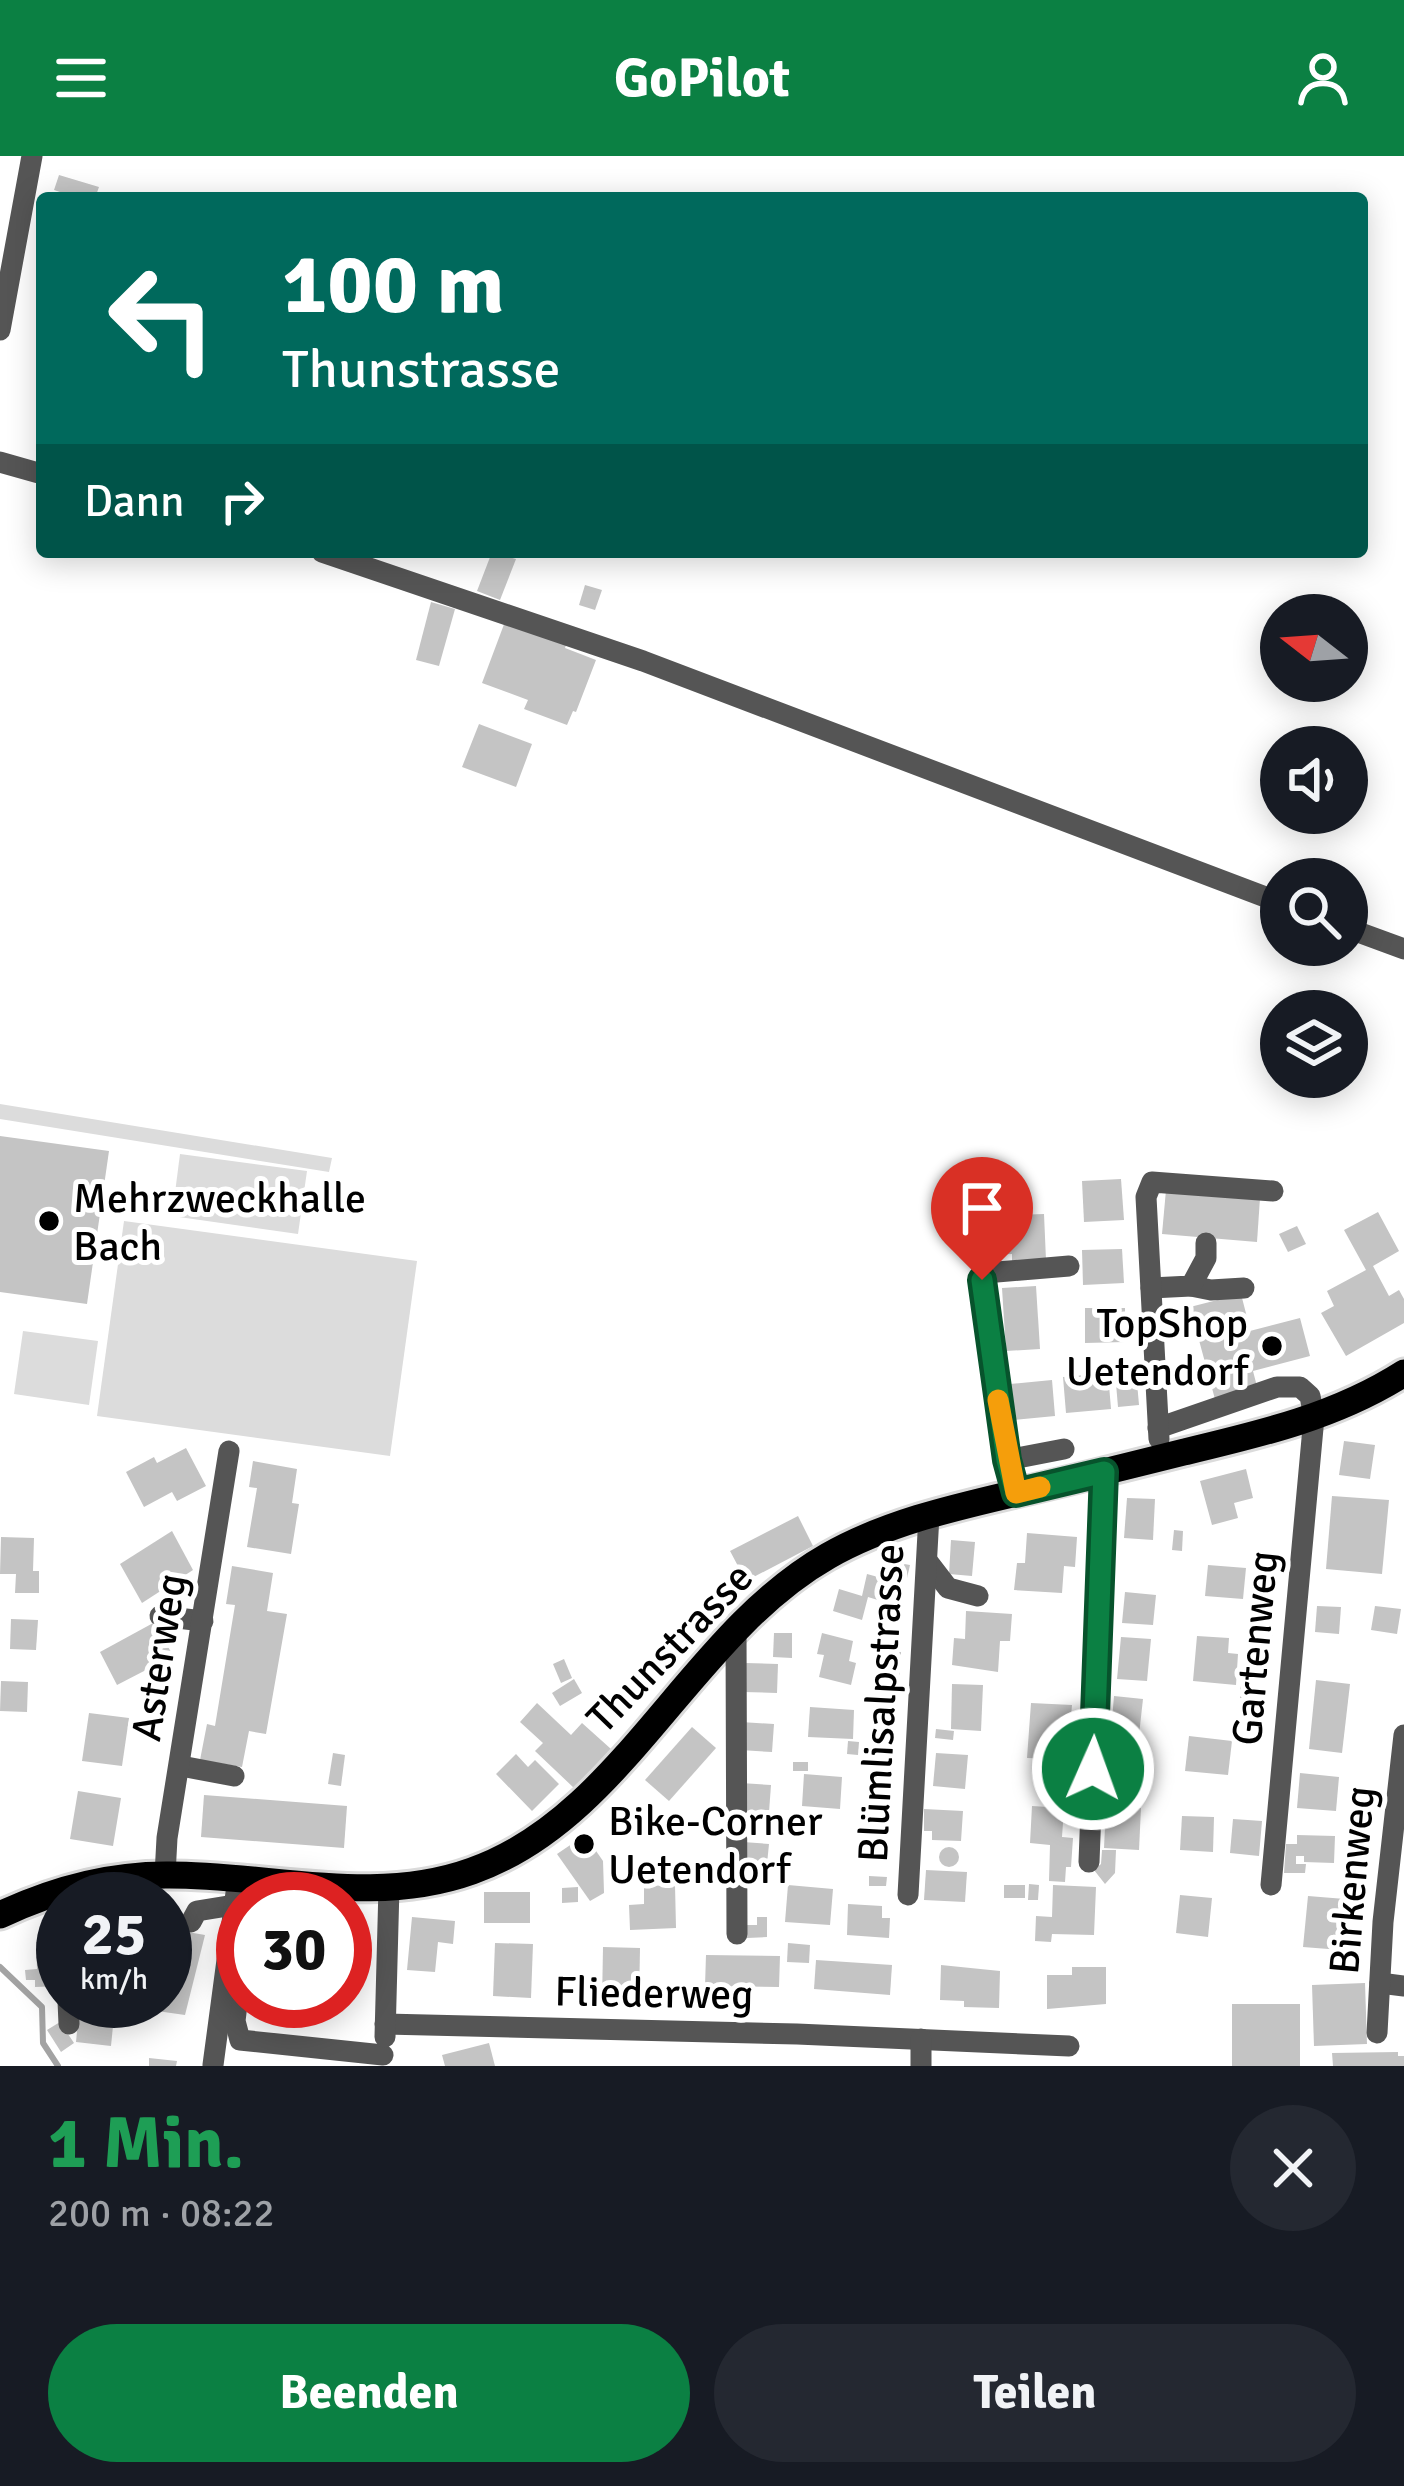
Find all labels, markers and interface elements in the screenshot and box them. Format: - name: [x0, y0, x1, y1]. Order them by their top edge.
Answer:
- icon: menu: [48, 45, 114, 111]
- text: GoPilot: [614, 45, 790, 112]
- icon: person: [1290, 45, 1356, 111]
- text: 100 m: [282, 233, 504, 337]
- icon: left: [84, 240, 240, 396]
- text: Thunstrasse: [282, 336, 561, 403]
- icon: right: [209, 468, 275, 534]
- text: Dann: [84, 474, 185, 529]
- north arrow: [1260, 594, 1368, 702]
- map controls: [1260, 594, 1368, 1098]
- button: sound: [1260, 726, 1368, 834]
- button: search: [1260, 858, 1368, 966]
- button: layers: [1260, 990, 1368, 1098]
- pin: [931, 1157, 1033, 1280]
- place label: Mehrzweckhalle Bach: [73, 1173, 366, 1272]
- icon: arrive: [949, 1175, 1015, 1241]
- marker: Mehrzweckhalle Bach: [36, 1208, 62, 1234]
- place label: TopShop Uetendorf: [1066, 1298, 1250, 1397]
- marker: TopShop Uetendorf: [1259, 1333, 1285, 1359]
- street label: Blümlisalpstrasse: [848, 1543, 915, 1864]
- street label: Gartenweg: [1222, 1549, 1289, 1748]
- street label: Thunstrasse: [576, 1552, 764, 1744]
- street label: Asterweg: [121, 1570, 198, 1745]
- position arrow: [1030, 1706, 1156, 1832]
- street label: Birkenweg: [1319, 1784, 1386, 1976]
- place label: Bike-Corner Uetendorf: [608, 1796, 823, 1895]
- marker: Bike-Corner Uetendorf: [571, 1831, 597, 1857]
- speed limit sign: 30: [216, 1872, 372, 2028]
- text: 25: [82, 1898, 146, 1972]
- text: km/h: [80, 1961, 148, 1998]
- street label: Fliederweg: [554, 1966, 754, 2021]
- text: 1 Min.: [48, 2099, 244, 2188]
- button: close: [1230, 2105, 1356, 2231]
- text: 200 m · 08:22: [48, 2189, 275, 2237]
- button: Beenden: [48, 2324, 690, 2462]
- button: Teilen: [714, 2324, 1356, 2462]

